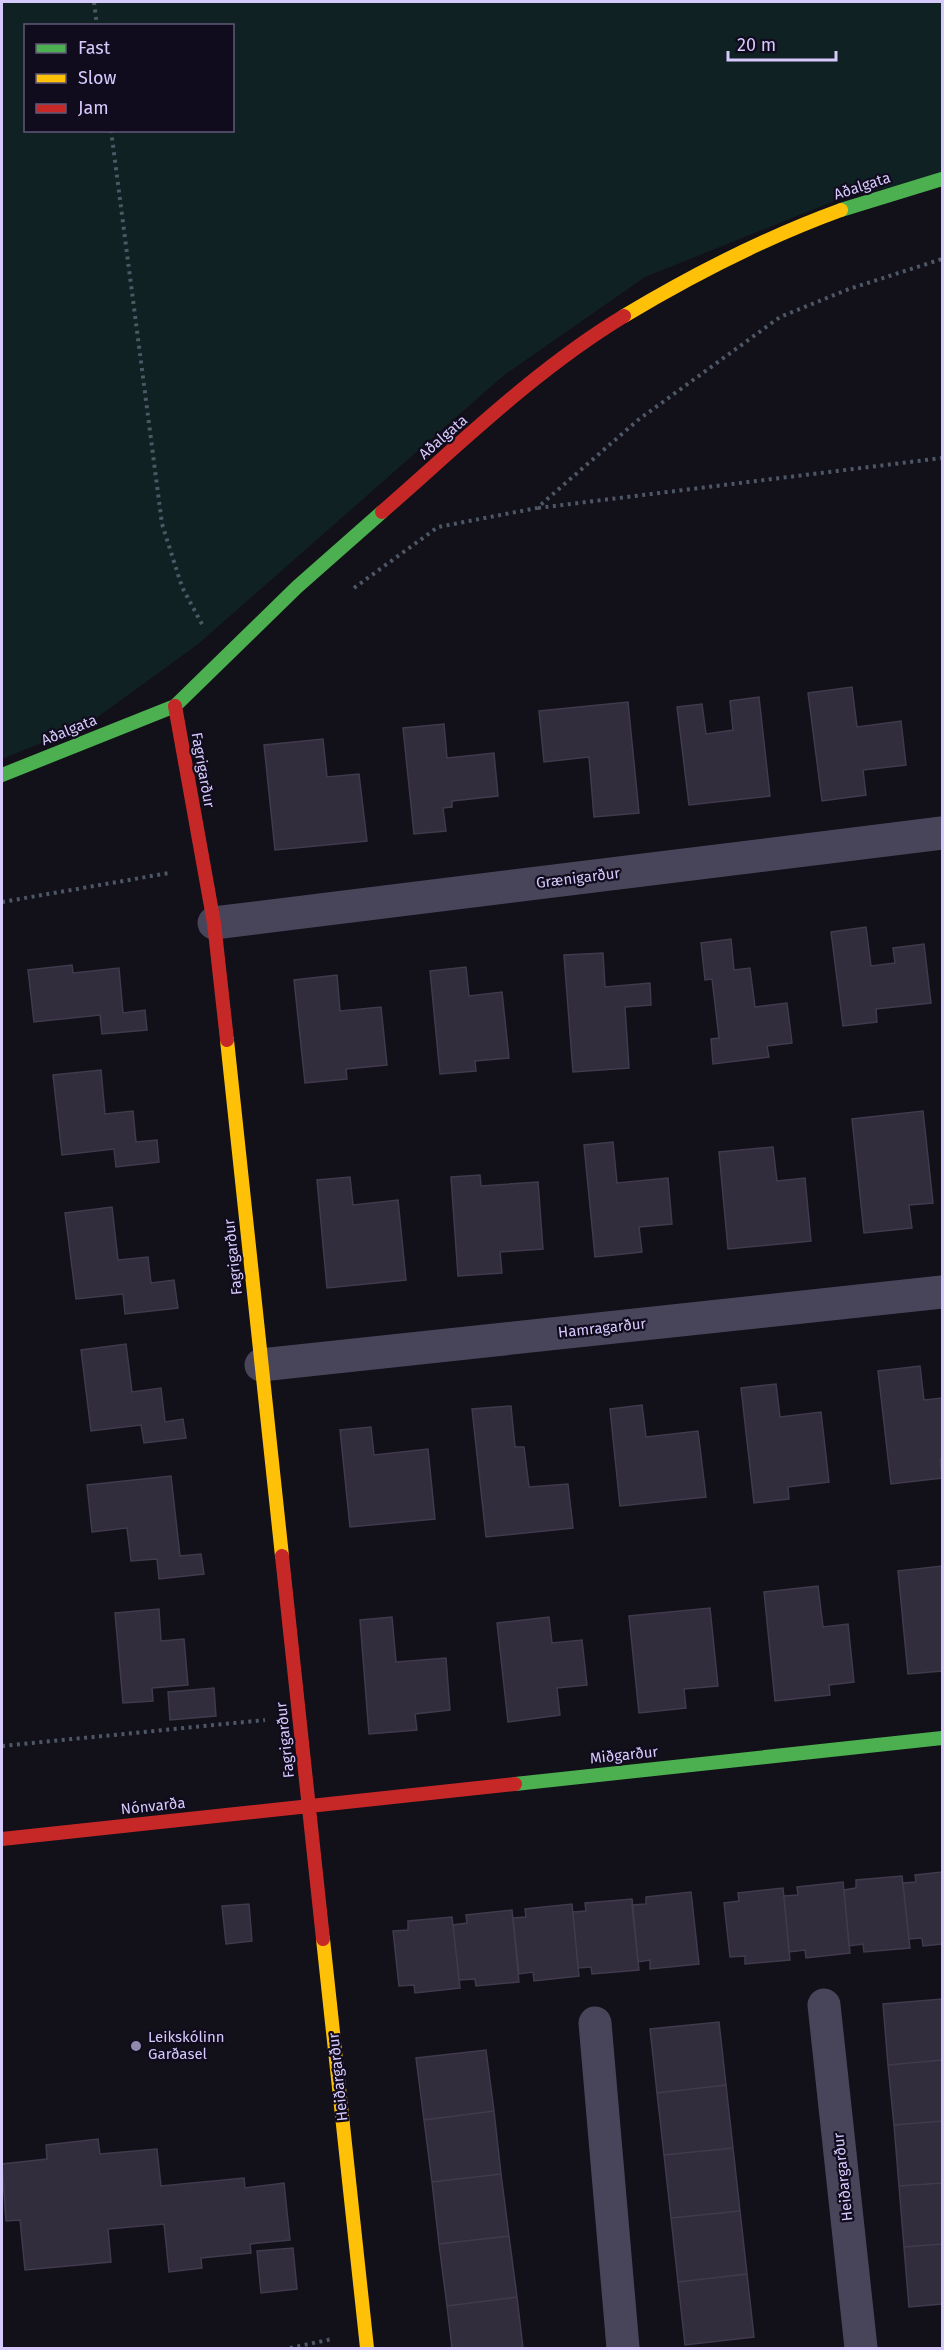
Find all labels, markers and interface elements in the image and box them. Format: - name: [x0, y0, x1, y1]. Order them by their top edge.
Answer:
- legend: [24, 24, 234, 132]
- scale bar: [728, 24, 836, 62]
- text: 20 m: [737, 34, 776, 56]
- text: Fast: [78, 37, 111, 59]
- text: Slow: [78, 67, 117, 89]
- text: Jam: [78, 97, 109, 119]
- street label: Aðalgata: [831, 168, 893, 204]
- street label: Aðalgata: [415, 411, 471, 463]
- street label: Aðalgata: [38, 711, 100, 749]
- street label: Fagrigarður: [188, 731, 219, 809]
- street label: Grænigarður: [535, 864, 621, 892]
- street label: Fagrigarður: [220, 1218, 246, 1296]
- street label: Hamragarður: [557, 1314, 647, 1342]
- street label: Fagrigarður: [272, 1701, 298, 1779]
- street label: Miðgarður: [589, 1742, 659, 1768]
- street label: Nónvarða: [120, 1794, 186, 1818]
- place label: Leikskólinn Garðasel: [148, 2028, 225, 2063]
- street label: Heiðargarður: [324, 2032, 352, 2122]
- marker: Leikskólinn Garðasel: [129, 2039, 143, 2053]
- street label: Heiðargarður: [829, 2132, 857, 2222]

